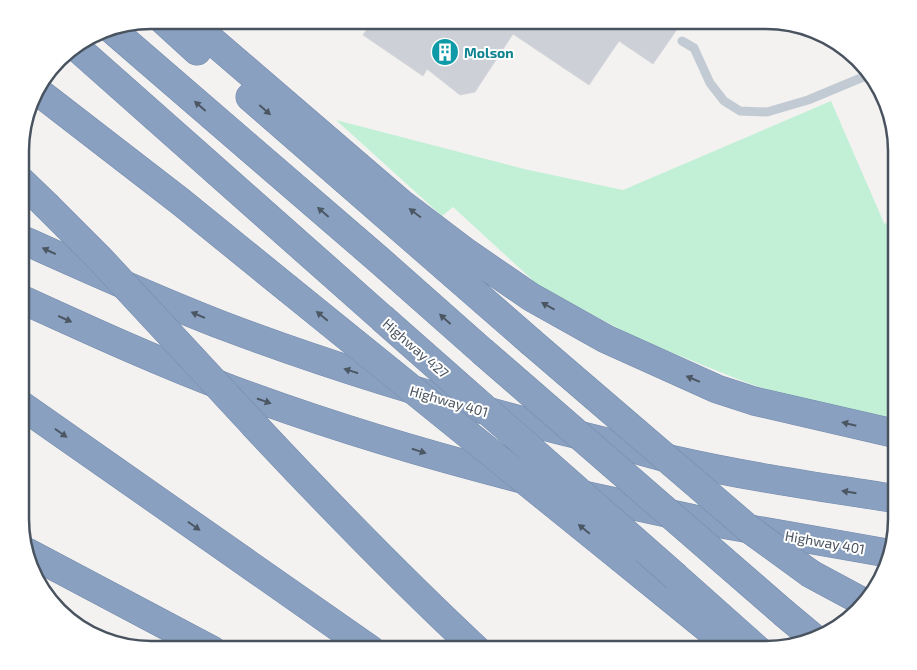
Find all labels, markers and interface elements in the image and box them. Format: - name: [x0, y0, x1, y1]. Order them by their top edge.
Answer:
- building icon: Molson: [430, 37, 460, 67]
- place label: Molson: [464, 44, 514, 61]
- one-way arrow: [194, 100, 207, 111]
- one-way arrow: [258, 105, 271, 116]
- one-way arrow: [317, 206, 330, 217]
- one-way arrow: [409, 208, 422, 219]
- one-way arrow: [42, 247, 56, 255]
- one-way arrow: [541, 302, 555, 310]
- one-way arrow: [191, 311, 206, 319]
- one-way arrow: [316, 311, 328, 322]
- one-way arrow: [440, 313, 452, 325]
- street label: Highway 427: [380, 315, 452, 381]
- one-way arrow: [58, 316, 72, 324]
- one-way arrow: [343, 366, 358, 374]
- one-way arrow: [686, 374, 700, 382]
- street label: Highway 401: [408, 382, 490, 420]
- one-way arrow: [257, 397, 272, 405]
- one-way arrow: [842, 420, 857, 428]
- one-way arrow: [54, 428, 68, 438]
- one-way arrow: [412, 447, 427, 455]
- one-way arrow: [840, 487, 856, 495]
- one-way arrow: [187, 521, 201, 531]
- one-way arrow: [578, 523, 591, 534]
- street label: Highway 401: [784, 527, 866, 557]

